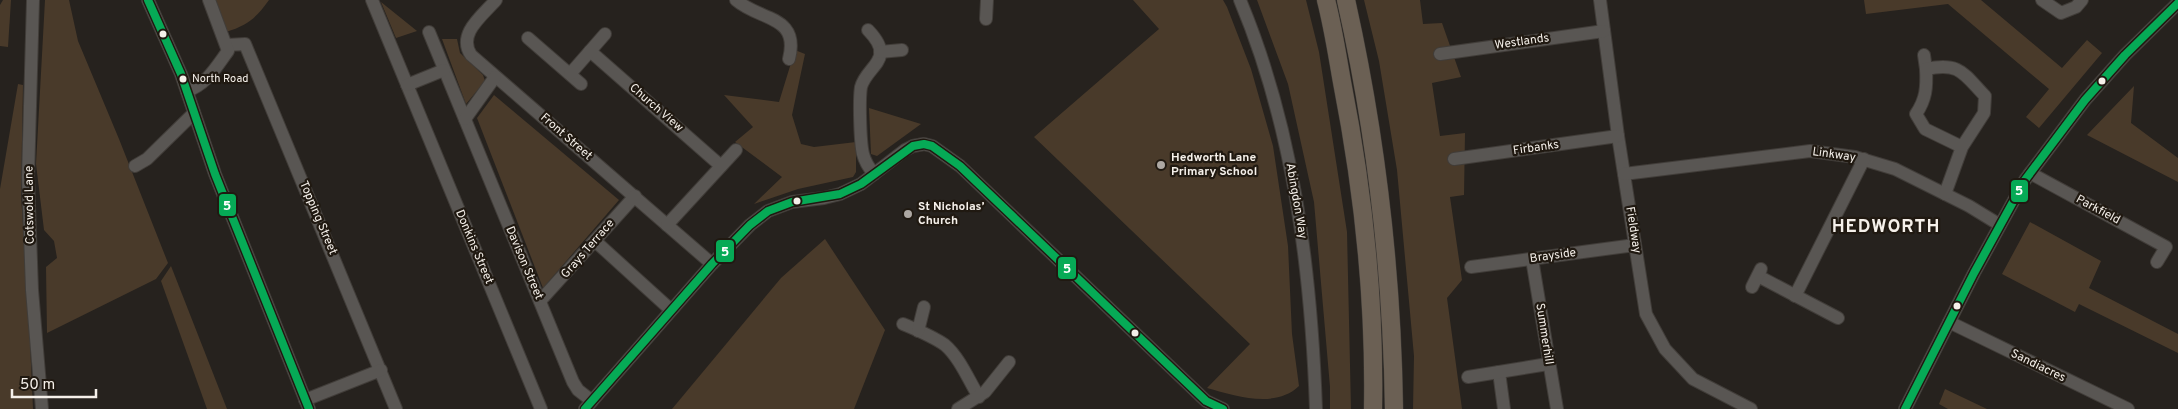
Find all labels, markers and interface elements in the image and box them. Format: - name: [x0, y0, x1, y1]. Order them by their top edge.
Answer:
- unlabelled marker: [158, 29, 168, 39]
- street label: Westlands: [1494, 30, 1550, 54]
- place label: North Road: [192, 72, 249, 86]
- marker: North Road: [178, 74, 188, 84]
- unlabelled marker: [2097, 76, 2107, 86]
- street label: Church View: [626, 80, 687, 136]
- street label: Front Street: [537, 110, 595, 164]
- street label: Firbanks: [1512, 137, 1560, 159]
- street label: Linkway: [1811, 144, 1857, 166]
- place label: Hedworth Lane Primary School: [1171, 150, 1257, 180]
- marker: Hedworth Lane Primary School: [1155, 159, 1167, 171]
- street label: Abingdon Way: [1281, 162, 1311, 240]
- street label: Cotswold Lane: [21, 165, 39, 245]
- street label: Topping Street: [295, 179, 341, 257]
- line badge: 5: [2010, 179, 2029, 203]
- text: 5: [2015, 183, 2023, 200]
- street label: Parkfield: [2073, 192, 2123, 228]
- line badge: 5: [218, 193, 237, 217]
- unlabelled marker: [792, 196, 802, 206]
- text: 5: [223, 198, 231, 215]
- place label: St Nicholas’ Church: [918, 199, 985, 229]
- street label: Fieldway: [1621, 205, 1645, 255]
- street label: Donkins Street: [451, 207, 497, 287]
- marker: St Nicholas’ Church: [902, 208, 914, 220]
- street label: Grays Terrace: [558, 216, 618, 282]
- district label: HEDWORTH: [1832, 216, 1940, 239]
- street label: Davison Street: [501, 224, 547, 302]
- line badge: 5: [715, 239, 735, 263]
- text: 5: [721, 244, 729, 261]
- street label: Brayside: [1529, 245, 1577, 267]
- line badge: 5: [1057, 256, 1077, 280]
- text: 5: [1063, 261, 1071, 278]
- unlabelled marker: [1952, 301, 1962, 311]
- street label: Summerhill: [1531, 302, 1557, 366]
- unlabelled marker: [1130, 328, 1140, 338]
- street label: Sandiacres: [2008, 346, 2068, 386]
- scale bar: [12, 366, 96, 398]
- text: 50 m: [20, 376, 55, 395]

